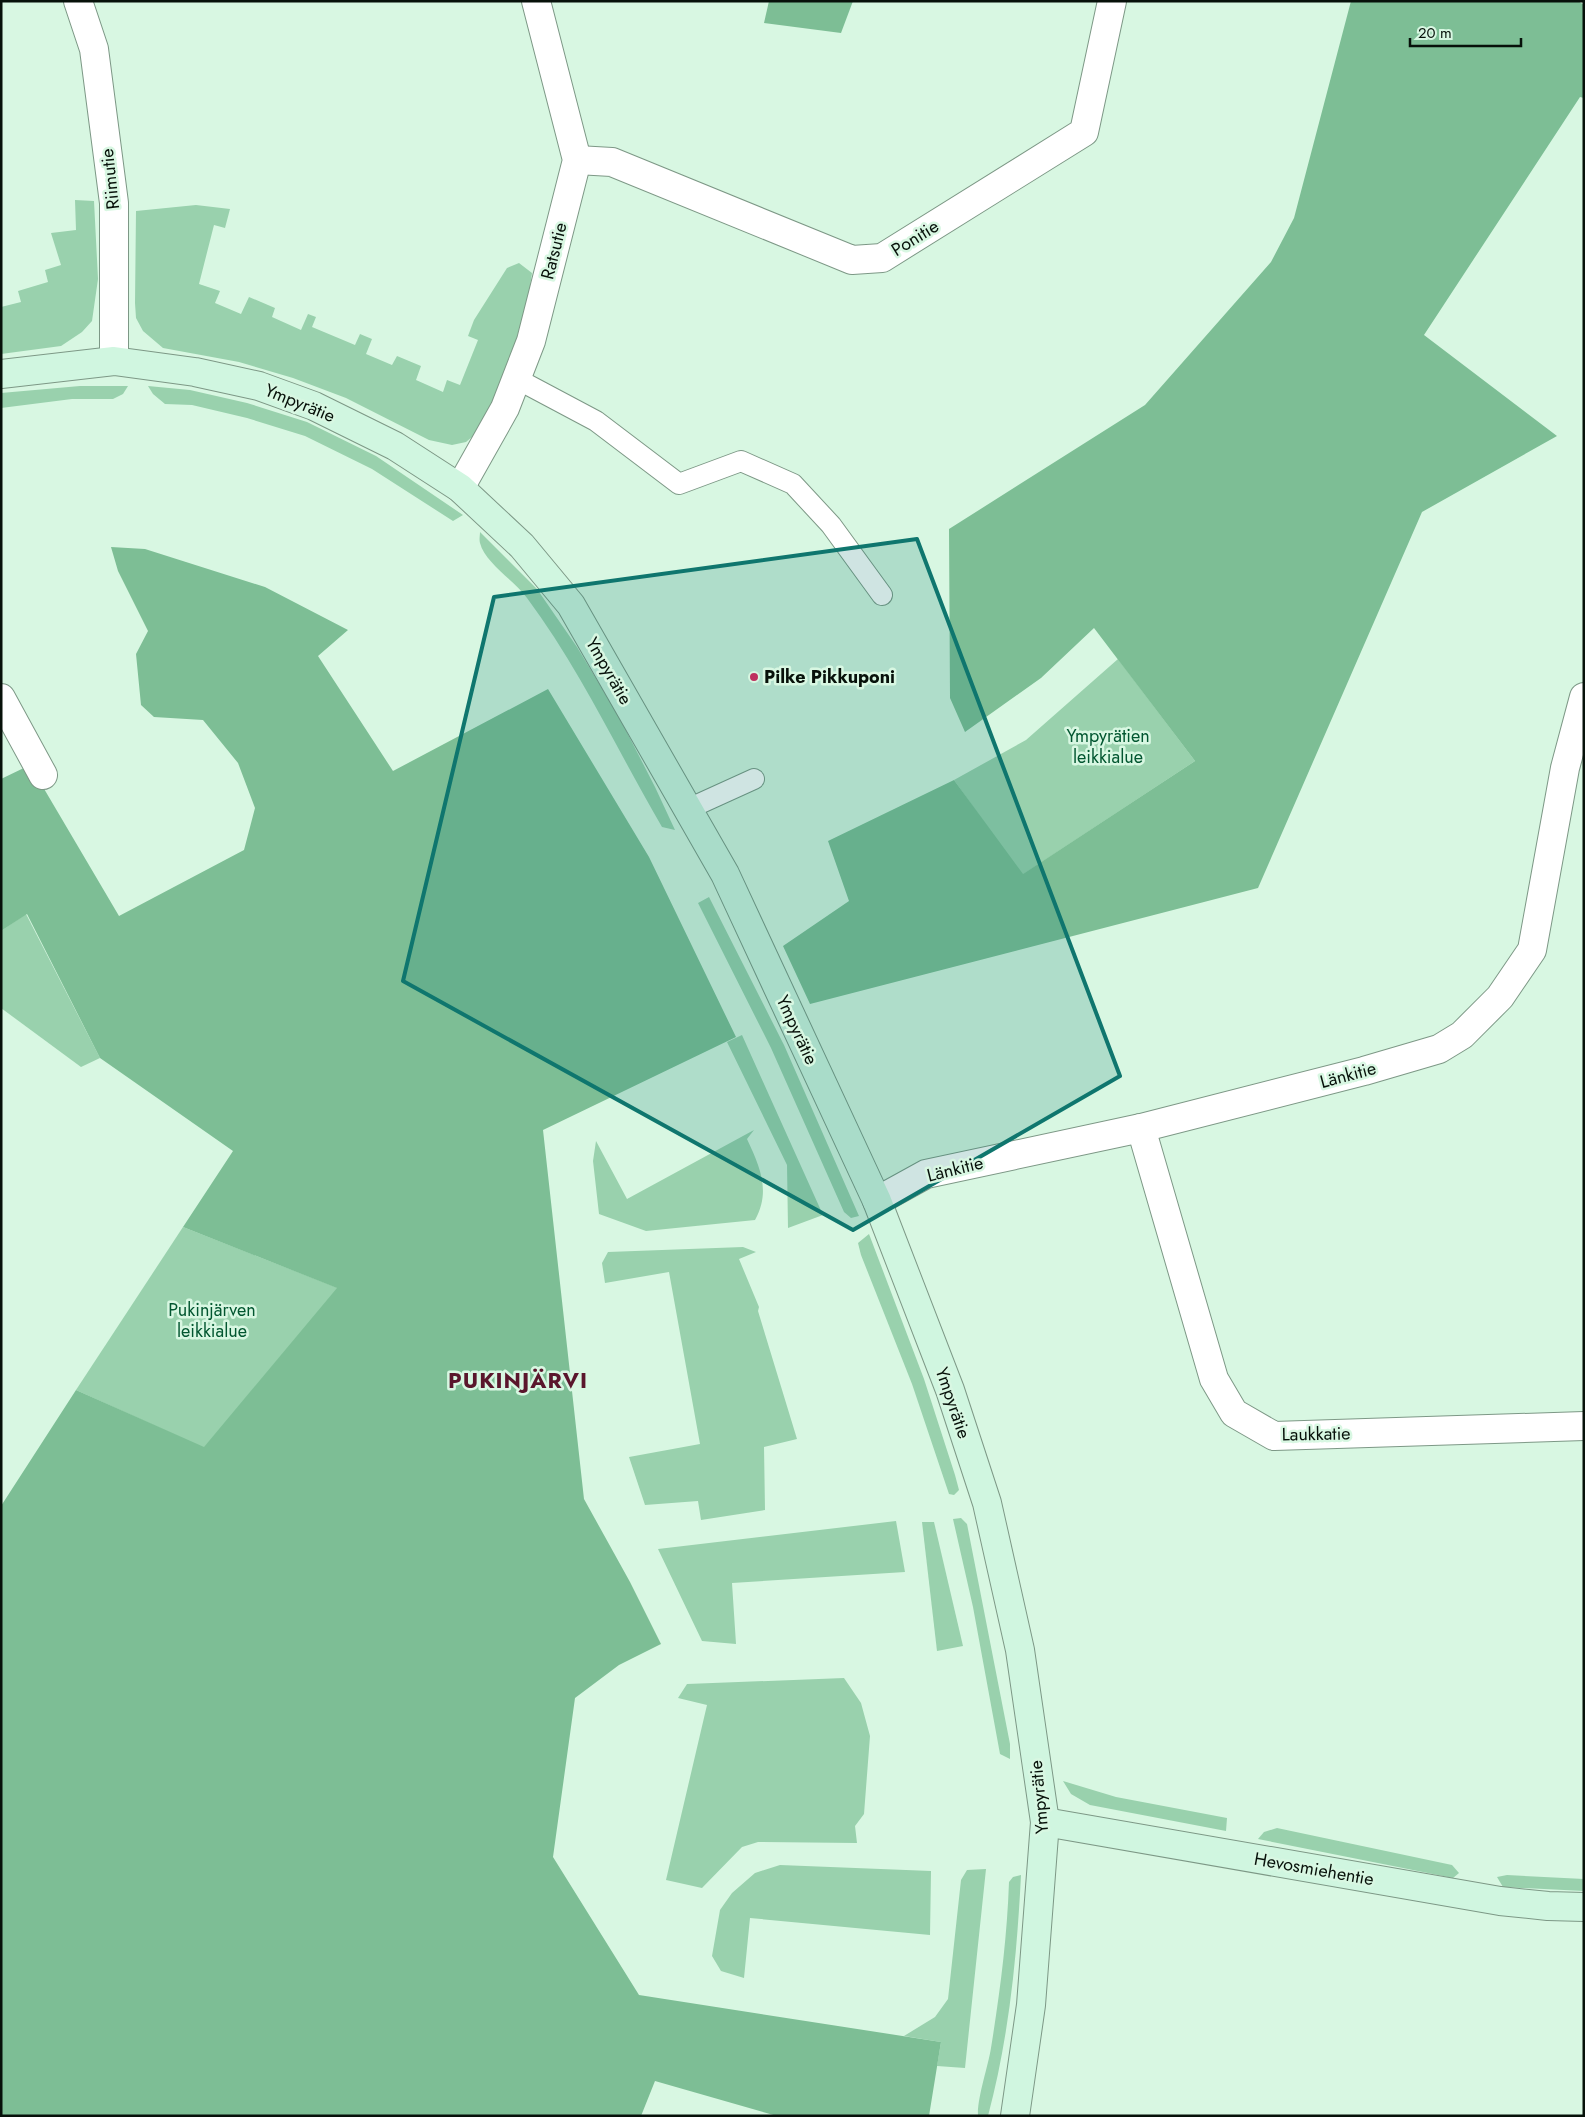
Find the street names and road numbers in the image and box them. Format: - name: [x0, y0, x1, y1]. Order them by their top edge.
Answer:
- street label: Riimutie: [94, 147, 126, 211]
- street label: Ponitie: [886, 213, 944, 263]
- street label: Ratsutie: [534, 220, 574, 282]
- street label: Ympyrätie: [261, 377, 339, 429]
- street label: Ympyrätie: [579, 633, 639, 709]
- street label: Ympyrätie: [770, 991, 824, 1069]
- street label: Länkitie: [1317, 1055, 1379, 1095]
- street label: Länkitie: [924, 1149, 986, 1189]
- street label: Ympyrätie: [929, 1364, 977, 1442]
- street label: Laukkatie: [1281, 1420, 1351, 1448]
- street label: Ympyrätie: [1023, 1759, 1055, 1835]
- street label: Hevosmiehentie: [1252, 1846, 1376, 1892]

